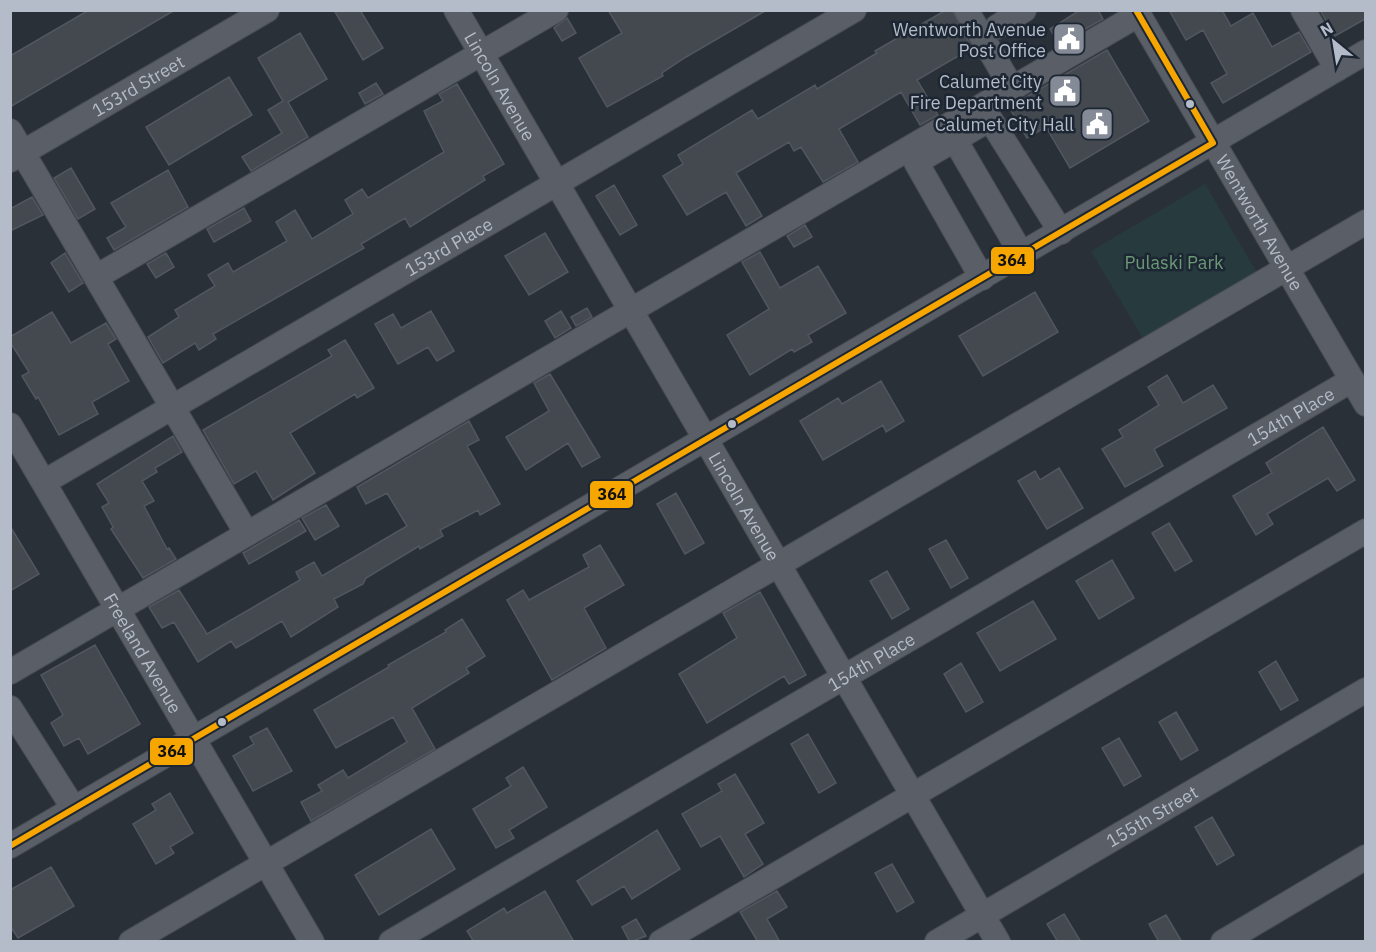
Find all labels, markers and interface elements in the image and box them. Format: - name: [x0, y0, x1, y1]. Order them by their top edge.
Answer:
- north arrow: [1304, 12, 1364, 72]
- text: N: [1316, 17, 1337, 41]
- place label: Wentworth Avenue Post Office: [892, 18, 1046, 62]
- public building icon: Wentworth Avenue Post Office: [1051, 21, 1087, 57]
- street label: Lincoln Avenue: [460, 27, 541, 145]
- street label: 153rd Street: [88, 49, 188, 121]
- place label: Calumet City Fire Department: [910, 70, 1042, 114]
- public building icon: Calumet City Fire Department: [1047, 73, 1083, 109]
- unlabelled marker: [1184, 98, 1196, 110]
- public building icon: Calumet City Hall: [1079, 106, 1115, 142]
- place label: Calumet City Hall: [935, 113, 1074, 136]
- street label: Wentworth Avenue: [1211, 150, 1309, 295]
- street label: 153rd Place: [400, 212, 497, 281]
- line badge: 364: [990, 246, 1035, 275]
- text: 364: [998, 250, 1027, 270]
- park label: Pulaski Park: [1124, 251, 1224, 274]
- street label: 154th Place: [1243, 381, 1338, 451]
- unlabelled marker: [726, 418, 738, 430]
- street label: Lincoln Avenue: [704, 448, 785, 565]
- line badge: 364: [589, 480, 634, 509]
- text: 364: [598, 484, 627, 504]
- street label: Freeland Avenue: [99, 589, 187, 717]
- street label: 154th Place: [823, 627, 919, 696]
- unlabelled marker: [216, 716, 228, 728]
- line badge: 364: [149, 737, 194, 766]
- text: 364: [158, 741, 187, 761]
- street label: 155th Street: [1102, 780, 1202, 852]

